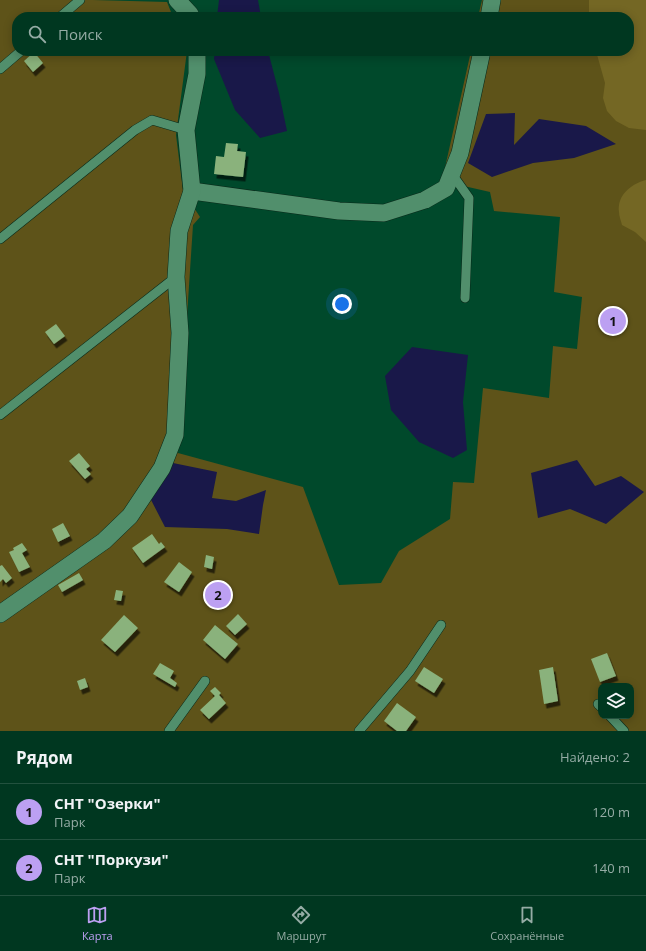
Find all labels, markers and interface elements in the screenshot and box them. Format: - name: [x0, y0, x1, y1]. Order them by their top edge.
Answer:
- search box: [12, 12, 634, 56]
- icon: search: [26, 23, 48, 45]
- text: Поиск: [58, 24, 102, 44]
- your location: [332, 294, 352, 314]
- pin: 1: [600, 306, 626, 336]
- pin: 2: [205, 580, 231, 610]
- map controls: [598, 683, 634, 719]
- button: layers: [598, 683, 634, 719]
- text: Рядом: [16, 746, 73, 769]
- text: Найдено: 2: [560, 748, 630, 766]
- text: СНТ "Озерки": [54, 793, 161, 813]
- text: 1: [25, 803, 33, 821]
- text: 120 m: [592, 803, 630, 821]
- text: Парк: [54, 813, 85, 831]
- text: СНТ "Поркузи": [54, 849, 169, 869]
- text: 2: [25, 859, 33, 877]
- text: 140 m: [592, 859, 630, 877]
- text: Парк: [54, 869, 85, 887]
- tab: Карта: [82, 904, 113, 943]
- tab: Маршрут: [277, 904, 326, 943]
- tab: Сохранённые: [490, 904, 564, 943]

